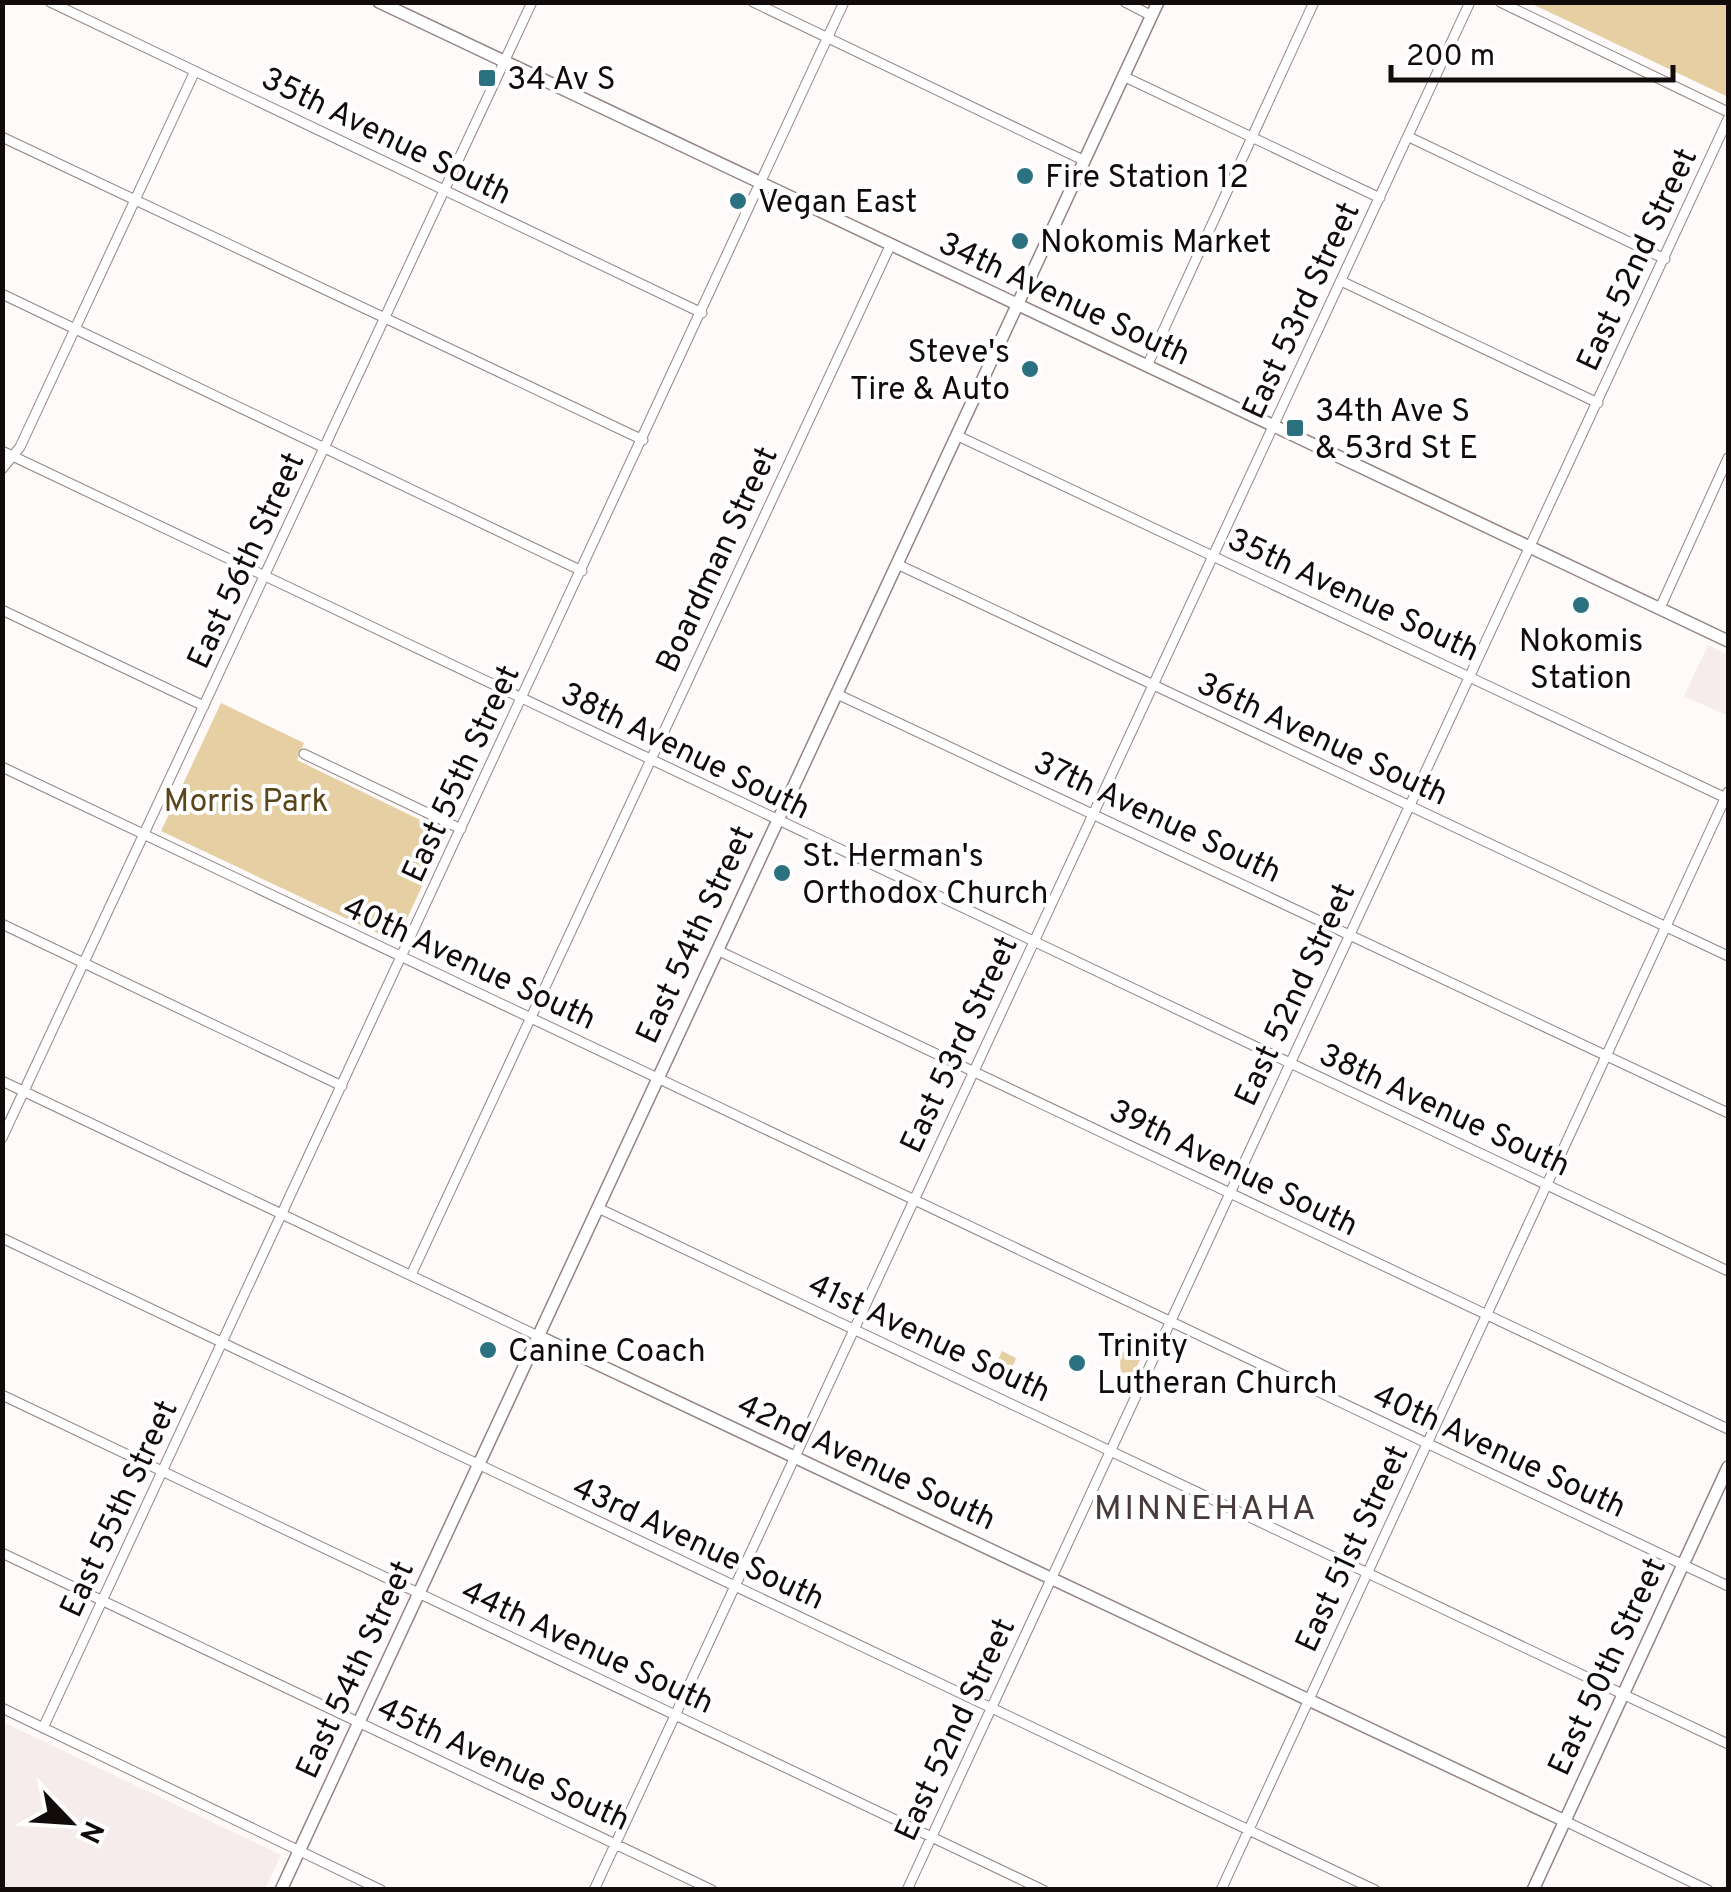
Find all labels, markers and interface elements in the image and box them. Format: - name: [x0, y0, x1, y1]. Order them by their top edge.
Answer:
- scale bar: [1391, 20, 1674, 82]
- text: 200 m: [1406, 39, 1495, 76]
- street label: 35th Avenue South: [254, 60, 517, 216]
- place label: 34 Av S: [507, 61, 616, 101]
- marker: 34 Av S: [476, 67, 498, 89]
- street label: East 52nd Street: [1570, 142, 1708, 378]
- place label: Fire Station 12: [1045, 159, 1249, 199]
- marker: Fire Station 12: [1014, 165, 1036, 187]
- place label: Vegan East: [758, 184, 917, 224]
- marker: Vegan East: [727, 190, 749, 212]
- street label: East 53rd Street: [1235, 197, 1370, 426]
- place label: Nokomis Market: [1040, 224, 1271, 264]
- street label: 34th Avenue South: [931, 225, 1196, 377]
- marker: Nokomis Market: [1009, 230, 1031, 252]
- place label: Steve's Tire & Auto: [850, 334, 1010, 411]
- marker: Steve's Tire & Auto: [1019, 358, 1041, 380]
- place label: 34th Ave S & 53rd St E: [1315, 393, 1478, 470]
- marker: 34th Ave S & 53rd St E: [1284, 417, 1306, 439]
- street label: Boardman Street: [649, 441, 789, 680]
- street label: East 56th Street: [180, 447, 315, 676]
- street label: 35th Avenue South: [1220, 521, 1485, 673]
- marker: Nokomis Station: [1570, 594, 1592, 616]
- place label: Nokomis Station: [1519, 623, 1643, 700]
- street label: East 55th Street: [395, 659, 530, 889]
- street label: 36th Avenue South: [1190, 665, 1454, 816]
- street label: 38th Avenue South: [554, 675, 816, 830]
- street label: 37th Avenue South: [1026, 744, 1287, 894]
- park label: Morris Park: [164, 783, 328, 823]
- street label: East 54th Street: [629, 820, 765, 1050]
- place label: St. Herman's Orthodox Church: [802, 838, 1049, 915]
- marker: St. Herman's Orthodox Church: [771, 862, 793, 884]
- street label: East 52nd Street: [1228, 877, 1366, 1113]
- street label: 40th Avenue South: [336, 889, 602, 1041]
- street label: East 53rd Street: [893, 931, 1028, 1160]
- street label: 38th Avenue South: [1312, 1036, 1576, 1187]
- street label: 39th Avenue South: [1102, 1092, 1364, 1247]
- street label: 41st Avenue South: [801, 1266, 1056, 1413]
- place label: Trinity Lutheran Church: [1097, 1328, 1338, 1405]
- place label: Canine Coach: [508, 1333, 706, 1373]
- marker: Canine Coach: [477, 1339, 499, 1361]
- marker: Trinity Lutheran Church: [1066, 1352, 1088, 1374]
- street label: 40th Avenue South: [1366, 1377, 1632, 1529]
- street label: 42nd Avenue South: [730, 1386, 1001, 1541]
- street label: East 55th Street: [53, 1394, 188, 1624]
- street label: East 51st Street: [1288, 1439, 1419, 1659]
- street label: 43rd Avenue South: [565, 1469, 830, 1621]
- district label: MINNEHAHA: [1094, 1488, 1318, 1532]
- street label: East 50th Street: [1541, 1552, 1677, 1782]
- street label: East 54th Street: [289, 1555, 425, 1785]
- street label: 44th Avenue South: [454, 1573, 719, 1725]
- street label: East 52nd Street: [888, 1612, 1026, 1848]
- street label: 45th Avenue South: [370, 1690, 635, 1842]
- north arrow: [20, 1772, 120, 1872]
- text: N: [69, 1815, 111, 1848]

